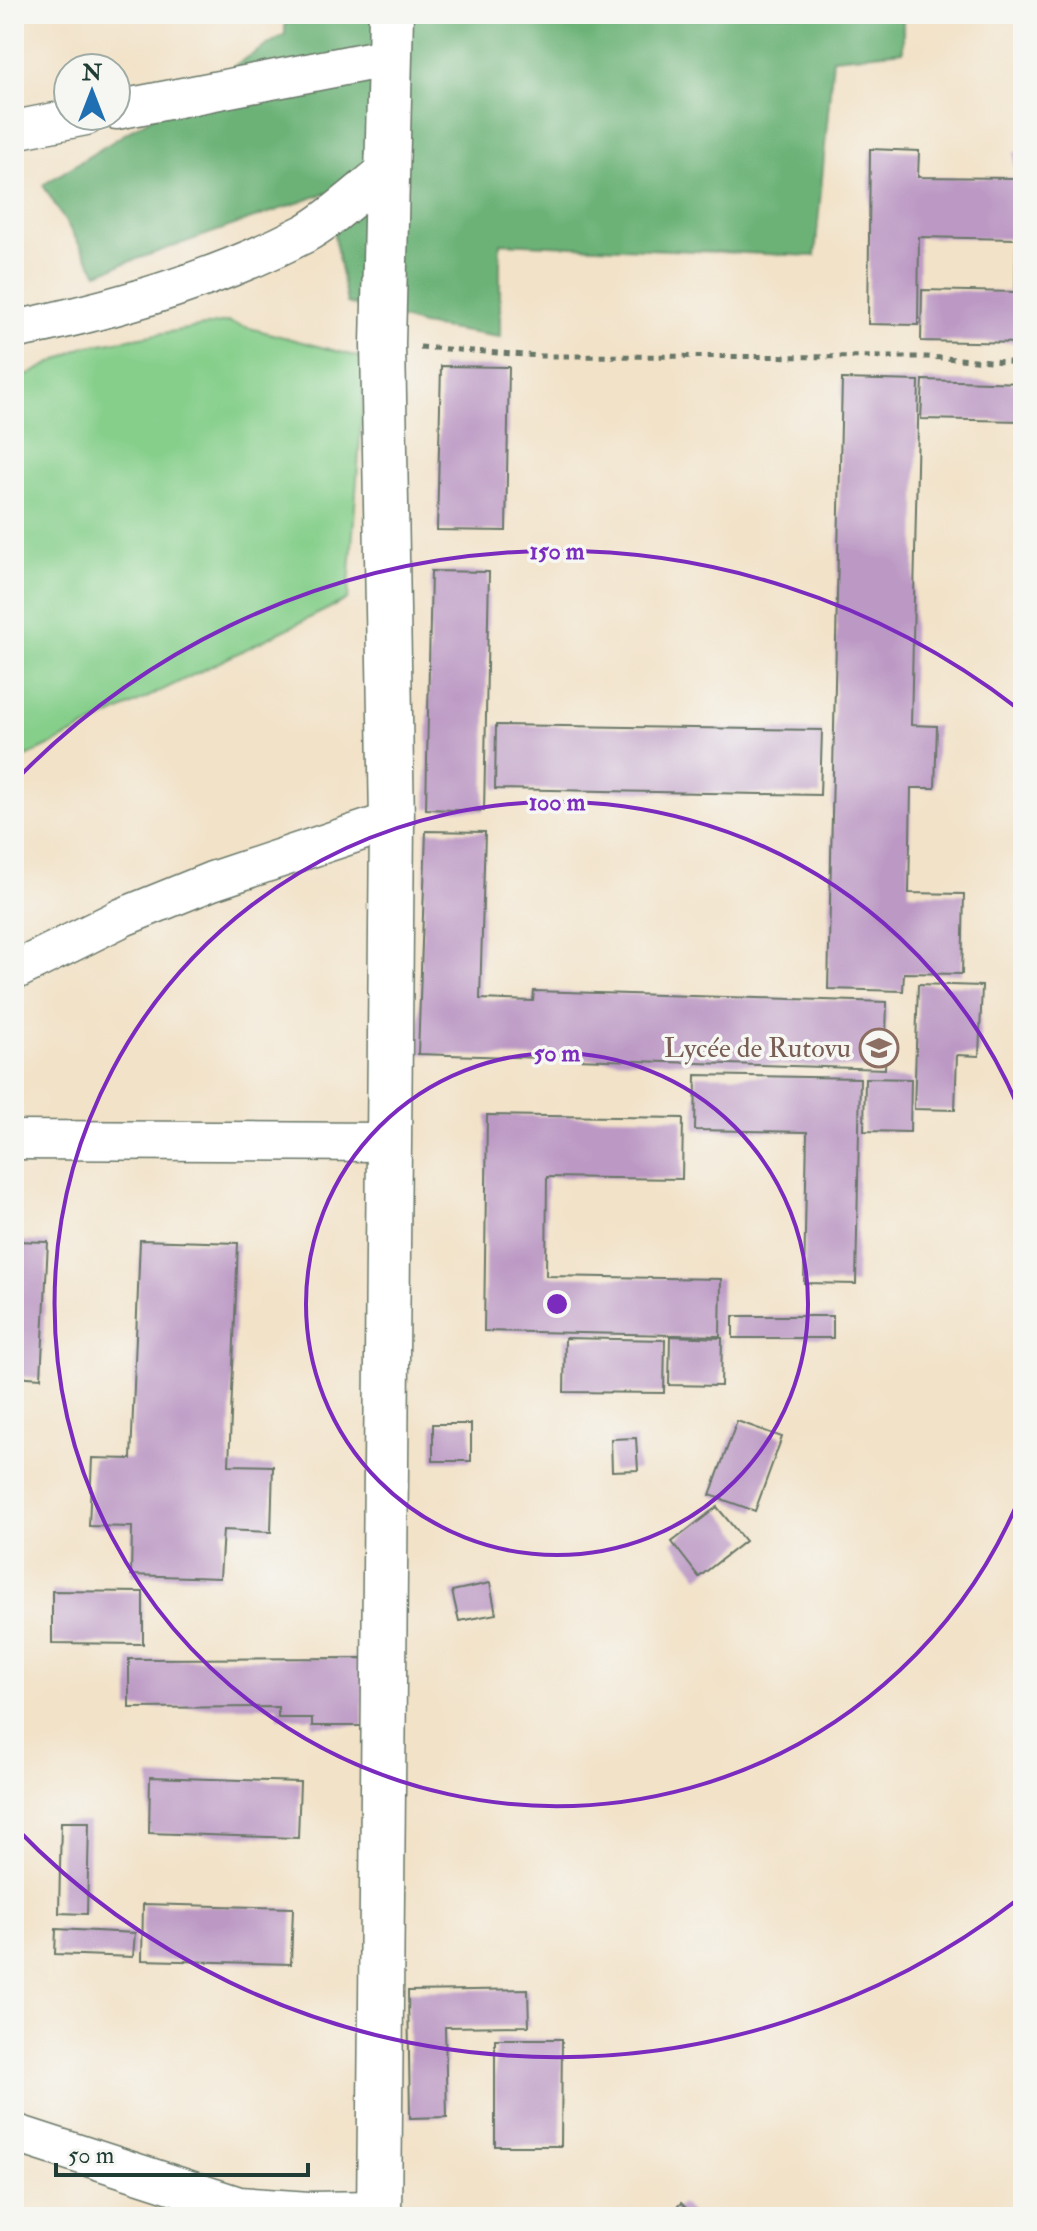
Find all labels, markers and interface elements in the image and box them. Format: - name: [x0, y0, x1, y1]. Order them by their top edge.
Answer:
- north arrow: [52, 52, 132, 132]
- text: N: [81, 59, 102, 87]
- text: 150 m: [530, 536, 585, 567]
- text: 100 m: [529, 787, 586, 818]
- school or university icon: Lycée de Rutovu: [858, 1027, 900, 1069]
- place label: Lycée de Rutovu: [664, 1031, 851, 1066]
- text: 50 m: [534, 1038, 581, 1069]
- centre of rings: [543, 1290, 571, 1318]
- scale bar: [56, 2127, 308, 2177]
- text: 50 m: [68, 2140, 115, 2171]

